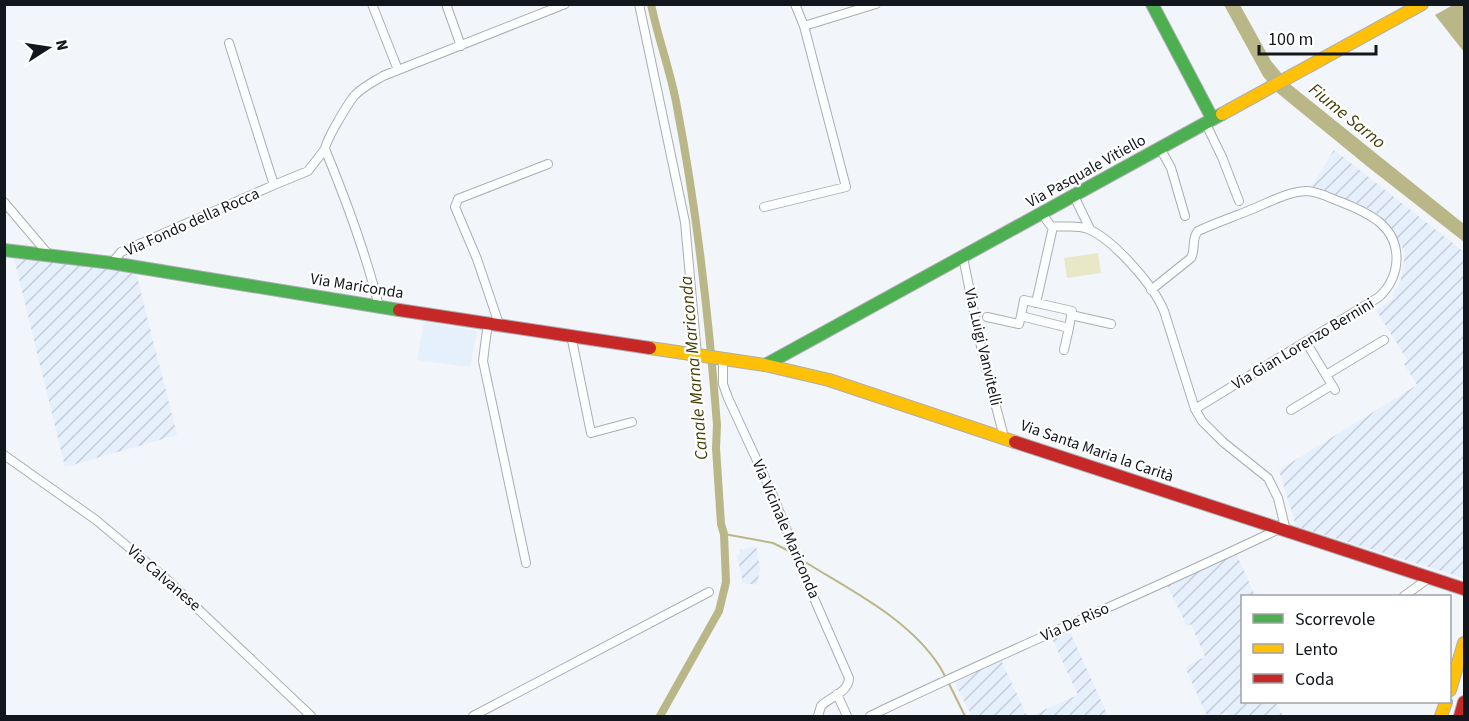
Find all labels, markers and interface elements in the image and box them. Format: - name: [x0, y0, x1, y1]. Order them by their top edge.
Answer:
- north arrow: [18, 18, 78, 78]
- scale bar: [1259, 18, 1376, 56]
- text: 100 m: [1268, 27, 1313, 52]
- text: N: [50, 38, 74, 53]
- water label: Fiume Sarno: [1303, 77, 1391, 155]
- street label: Via Pasquale Vitiello: [1022, 129, 1150, 213]
- street label: Via Fondo della Rocca: [121, 182, 263, 262]
- street label: Via Mariconda: [309, 268, 405, 304]
- water label: Canale Marna Mariconda: [673, 274, 715, 461]
- street label: Via Luigi Vanvitelli: [959, 286, 1007, 408]
- street label: Via Gian Lorenzo Bernini: [1228, 293, 1378, 395]
- street label: Via Santa Maria la Carità: [1017, 414, 1177, 488]
- street label: Via Vicinale Mariconda: [747, 456, 825, 602]
- street label: Via Calvanese: [122, 540, 206, 616]
- legend: [1241, 595, 1451, 703]
- street label: Via De Riso: [1037, 597, 1113, 647]
- text: Scorrevole: [1295, 607, 1375, 632]
- text: Lento: [1295, 637, 1338, 662]
- text: Coda: [1295, 667, 1334, 692]

